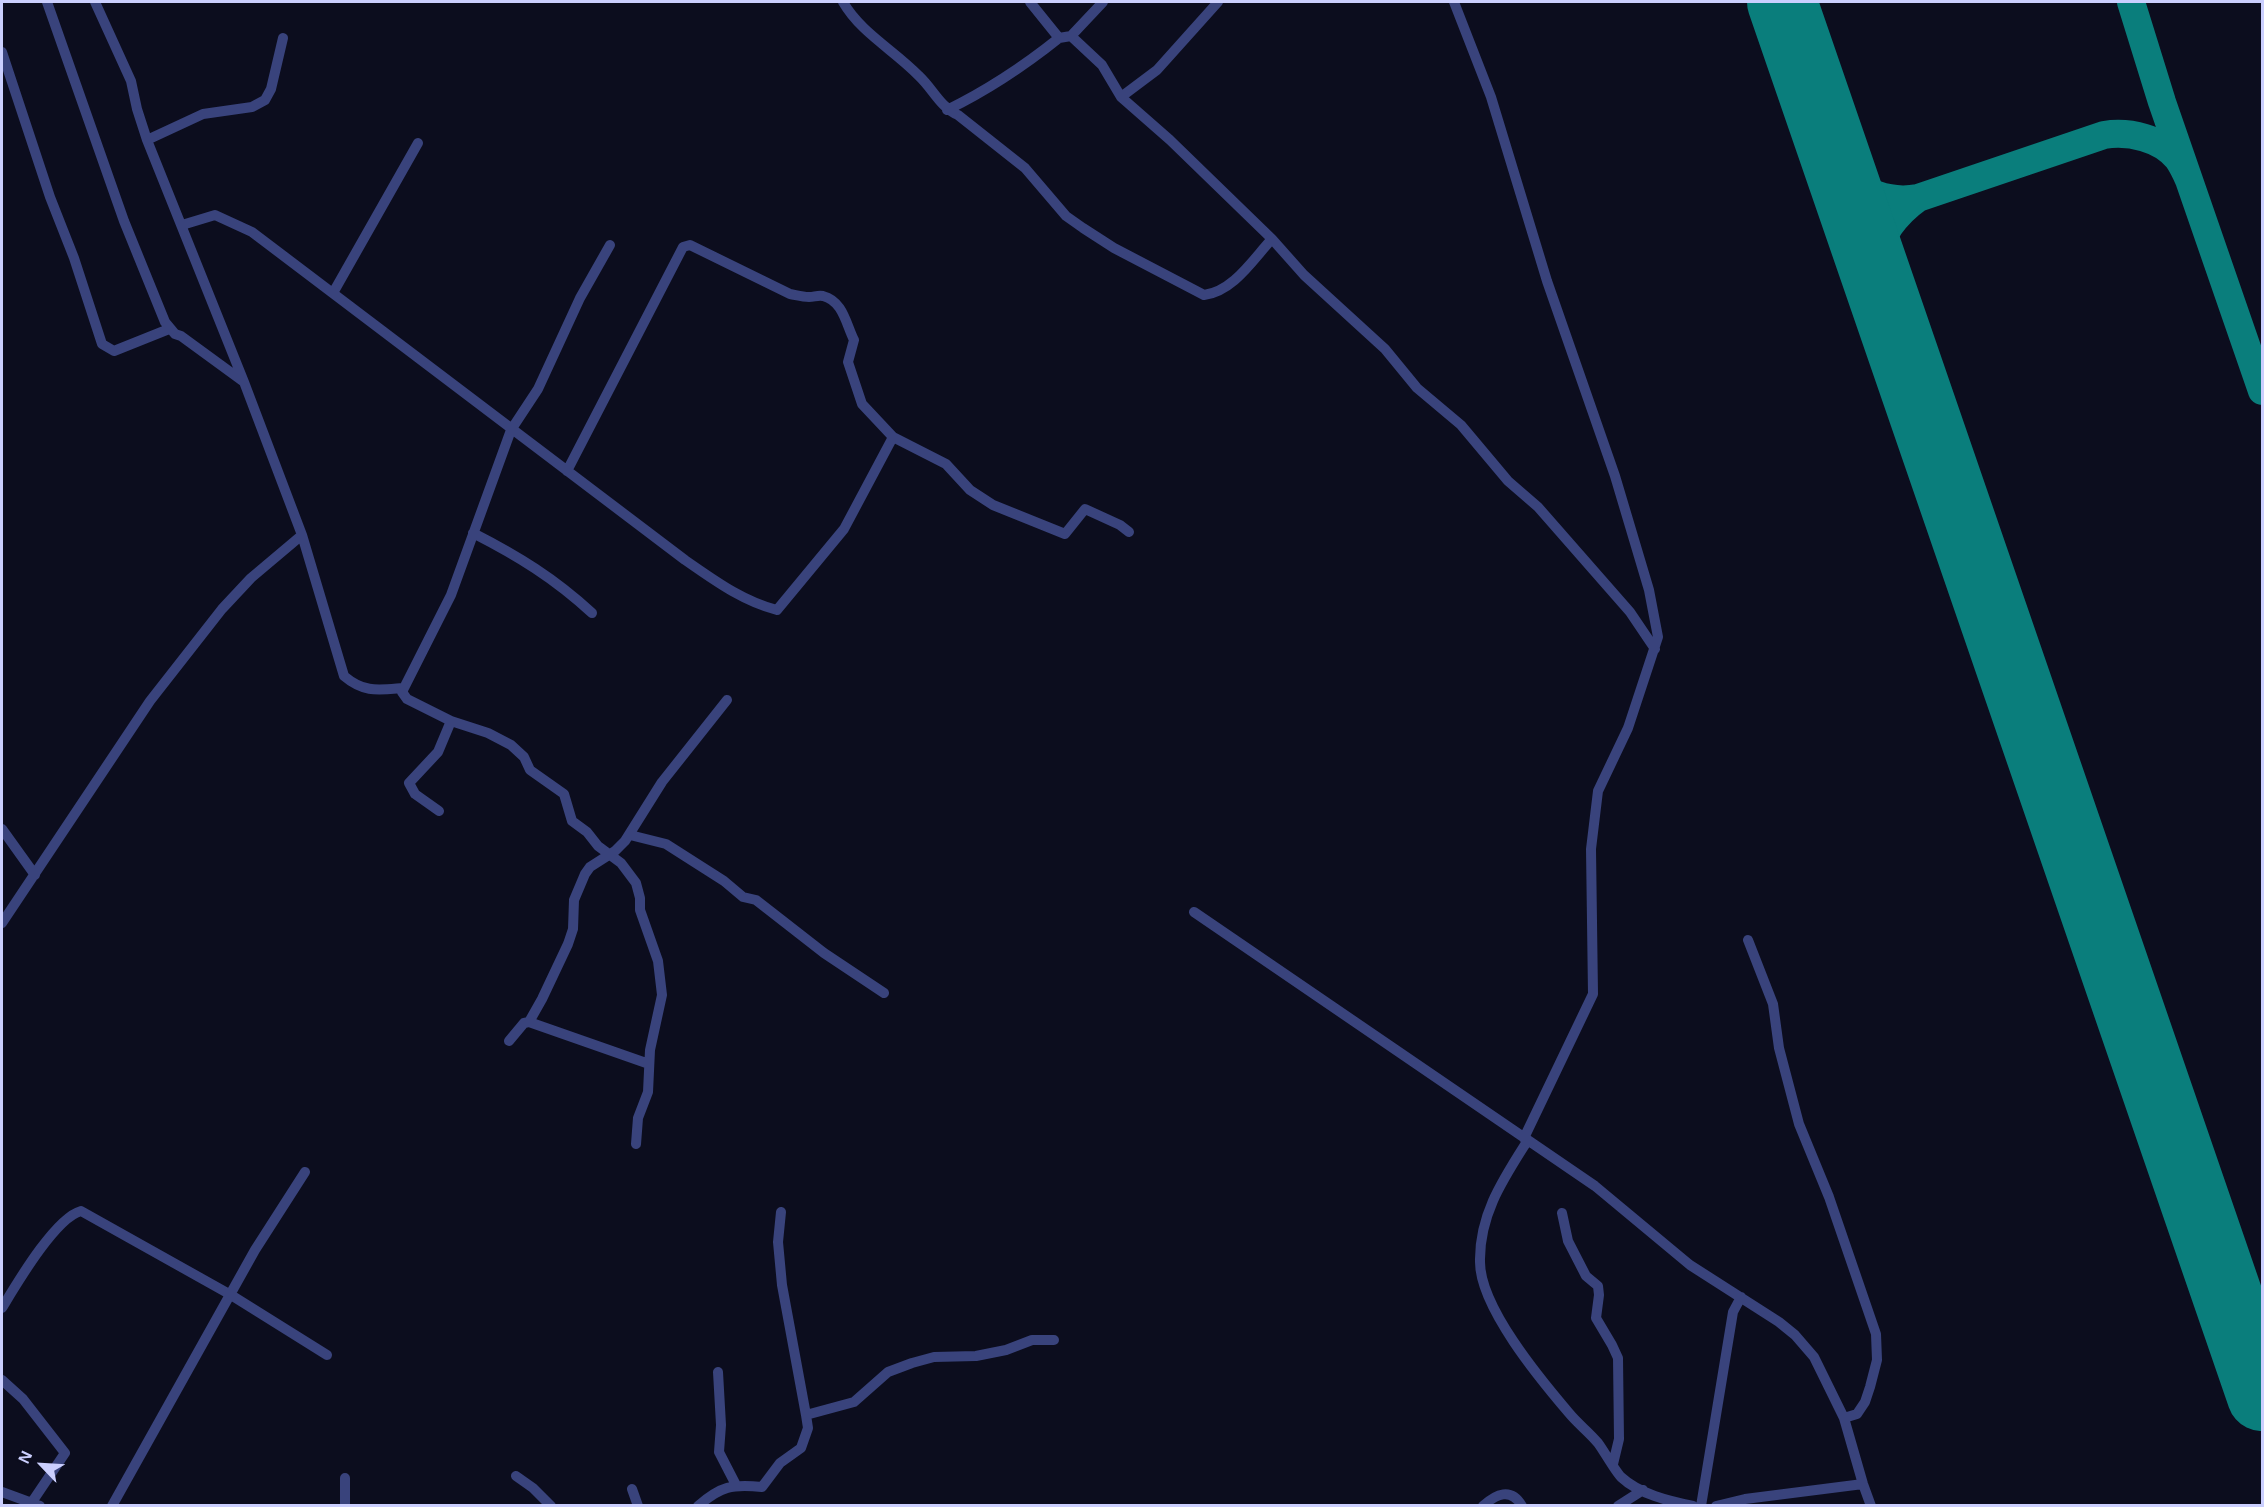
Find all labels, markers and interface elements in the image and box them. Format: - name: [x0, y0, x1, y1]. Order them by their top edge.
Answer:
- north arrow: [12, 1435, 72, 1495]
- text: N: [15, 1448, 35, 1466]

